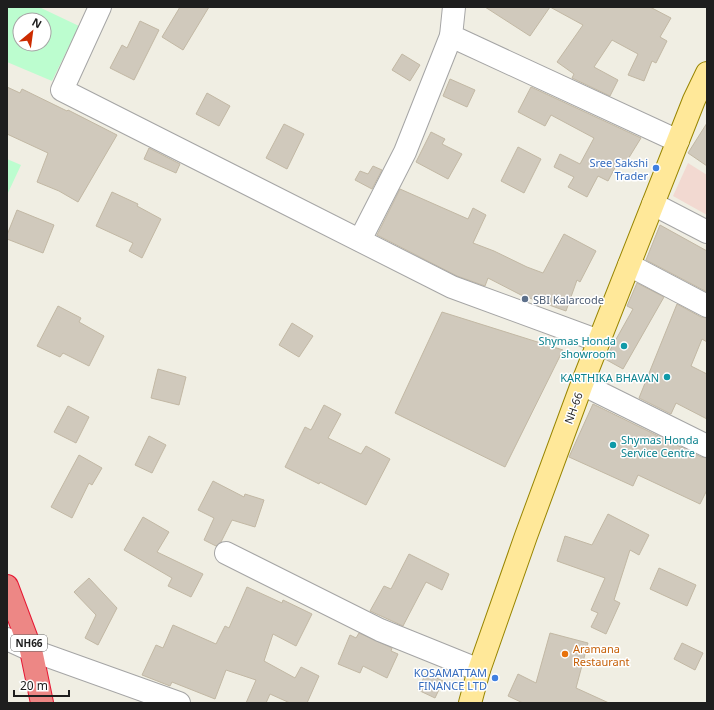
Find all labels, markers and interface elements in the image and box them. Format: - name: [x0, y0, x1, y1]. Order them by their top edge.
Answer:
- north arrow: [12, 12, 52, 52]
- text: N: [30, 14, 45, 32]
- place label: Sree Sakshi Trader: [589, 155, 648, 183]
- marker: Sree Sakshi Trader: [651, 163, 661, 173]
- place label: SBI Kalarcode: [533, 292, 604, 307]
- marker: SBI Kalarcode: [520, 294, 530, 304]
- place label: Shymas Honda showroom: [538, 333, 616, 361]
- marker: Shymas Honda showroom: [619, 341, 629, 351]
- place label: KARTHIKA BHAVAN: [560, 370, 659, 385]
- marker: KARTHIKA BHAVAN: [662, 372, 672, 382]
- street label: NH-66: [560, 390, 586, 426]
- place label: Shymas Honda Service Centre: [621, 432, 699, 460]
- marker: Shymas Honda Service Centre: [608, 440, 618, 450]
- road number: NH66: [11, 635, 47, 651]
- place label: Aramana Restaurant: [573, 641, 630, 669]
- marker: Aramana Restaurant: [560, 649, 570, 659]
- place label: KOSAMATTAM FINANCE LTD: [414, 665, 487, 693]
- scale bar: [14, 672, 69, 698]
- marker: KOSAMATTAM FINANCE LTD: [490, 673, 500, 683]
- text: 20 m: [20, 677, 48, 694]

